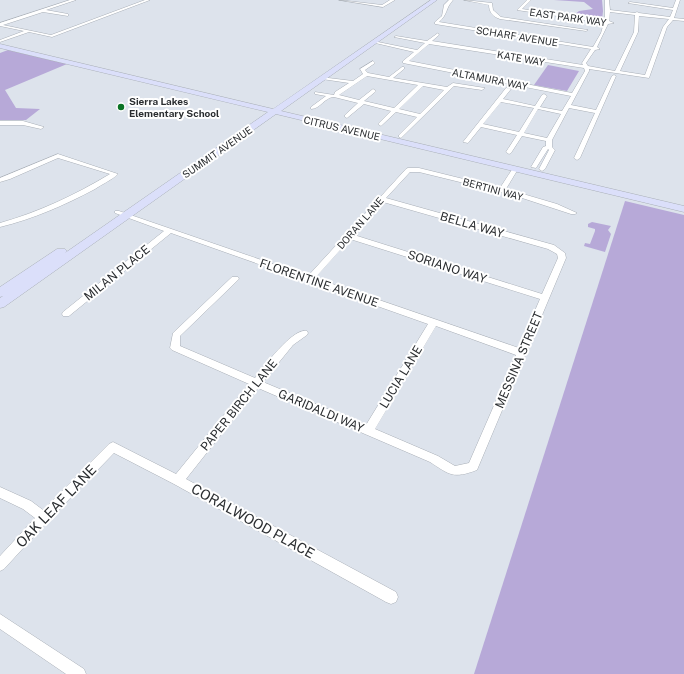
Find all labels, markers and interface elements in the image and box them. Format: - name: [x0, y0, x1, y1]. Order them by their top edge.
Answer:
- street label: EAST PARK WAY: [529, 6, 607, 28]
- street label: SCHARF AVENUE: [475, 24, 559, 48]
- street label: KATE WAY: [496, 48, 546, 68]
- street label: ALTAMURA WAY: [451, 66, 529, 92]
- place label: Sierra Lakes Elementary School: [129, 95, 219, 119]
- marker: Sierra Lakes Elementary School: [116, 102, 126, 112]
- street label: CITRUS AVENUE: [303, 113, 381, 143]
- street label: SUMMIT AVENUE: [180, 123, 254, 181]
- street label: BERTINI WAY: [462, 175, 524, 203]
- street label: DORAN LANE: [334, 195, 386, 251]
- street label: BELLA WAY: [438, 209, 506, 241]
- street label: MILAN PLACE: [81, 242, 153, 304]
- street label: SORIANO WAY: [406, 248, 489, 287]
- street label: FLORENTINE AVENUE: [258, 256, 380, 310]
- street label: MESSINA STREET: [492, 310, 546, 410]
- street label: LUCIA LANE: [377, 343, 425, 411]
- street label: PAPER BIRCH LANE: [198, 356, 280, 454]
- street label: GARIDALDI WAY: [276, 387, 367, 436]
- street label: OAK LEAF LANE: [13, 461, 99, 551]
- street label: CORALWOOD PLACE: [189, 480, 317, 562]

